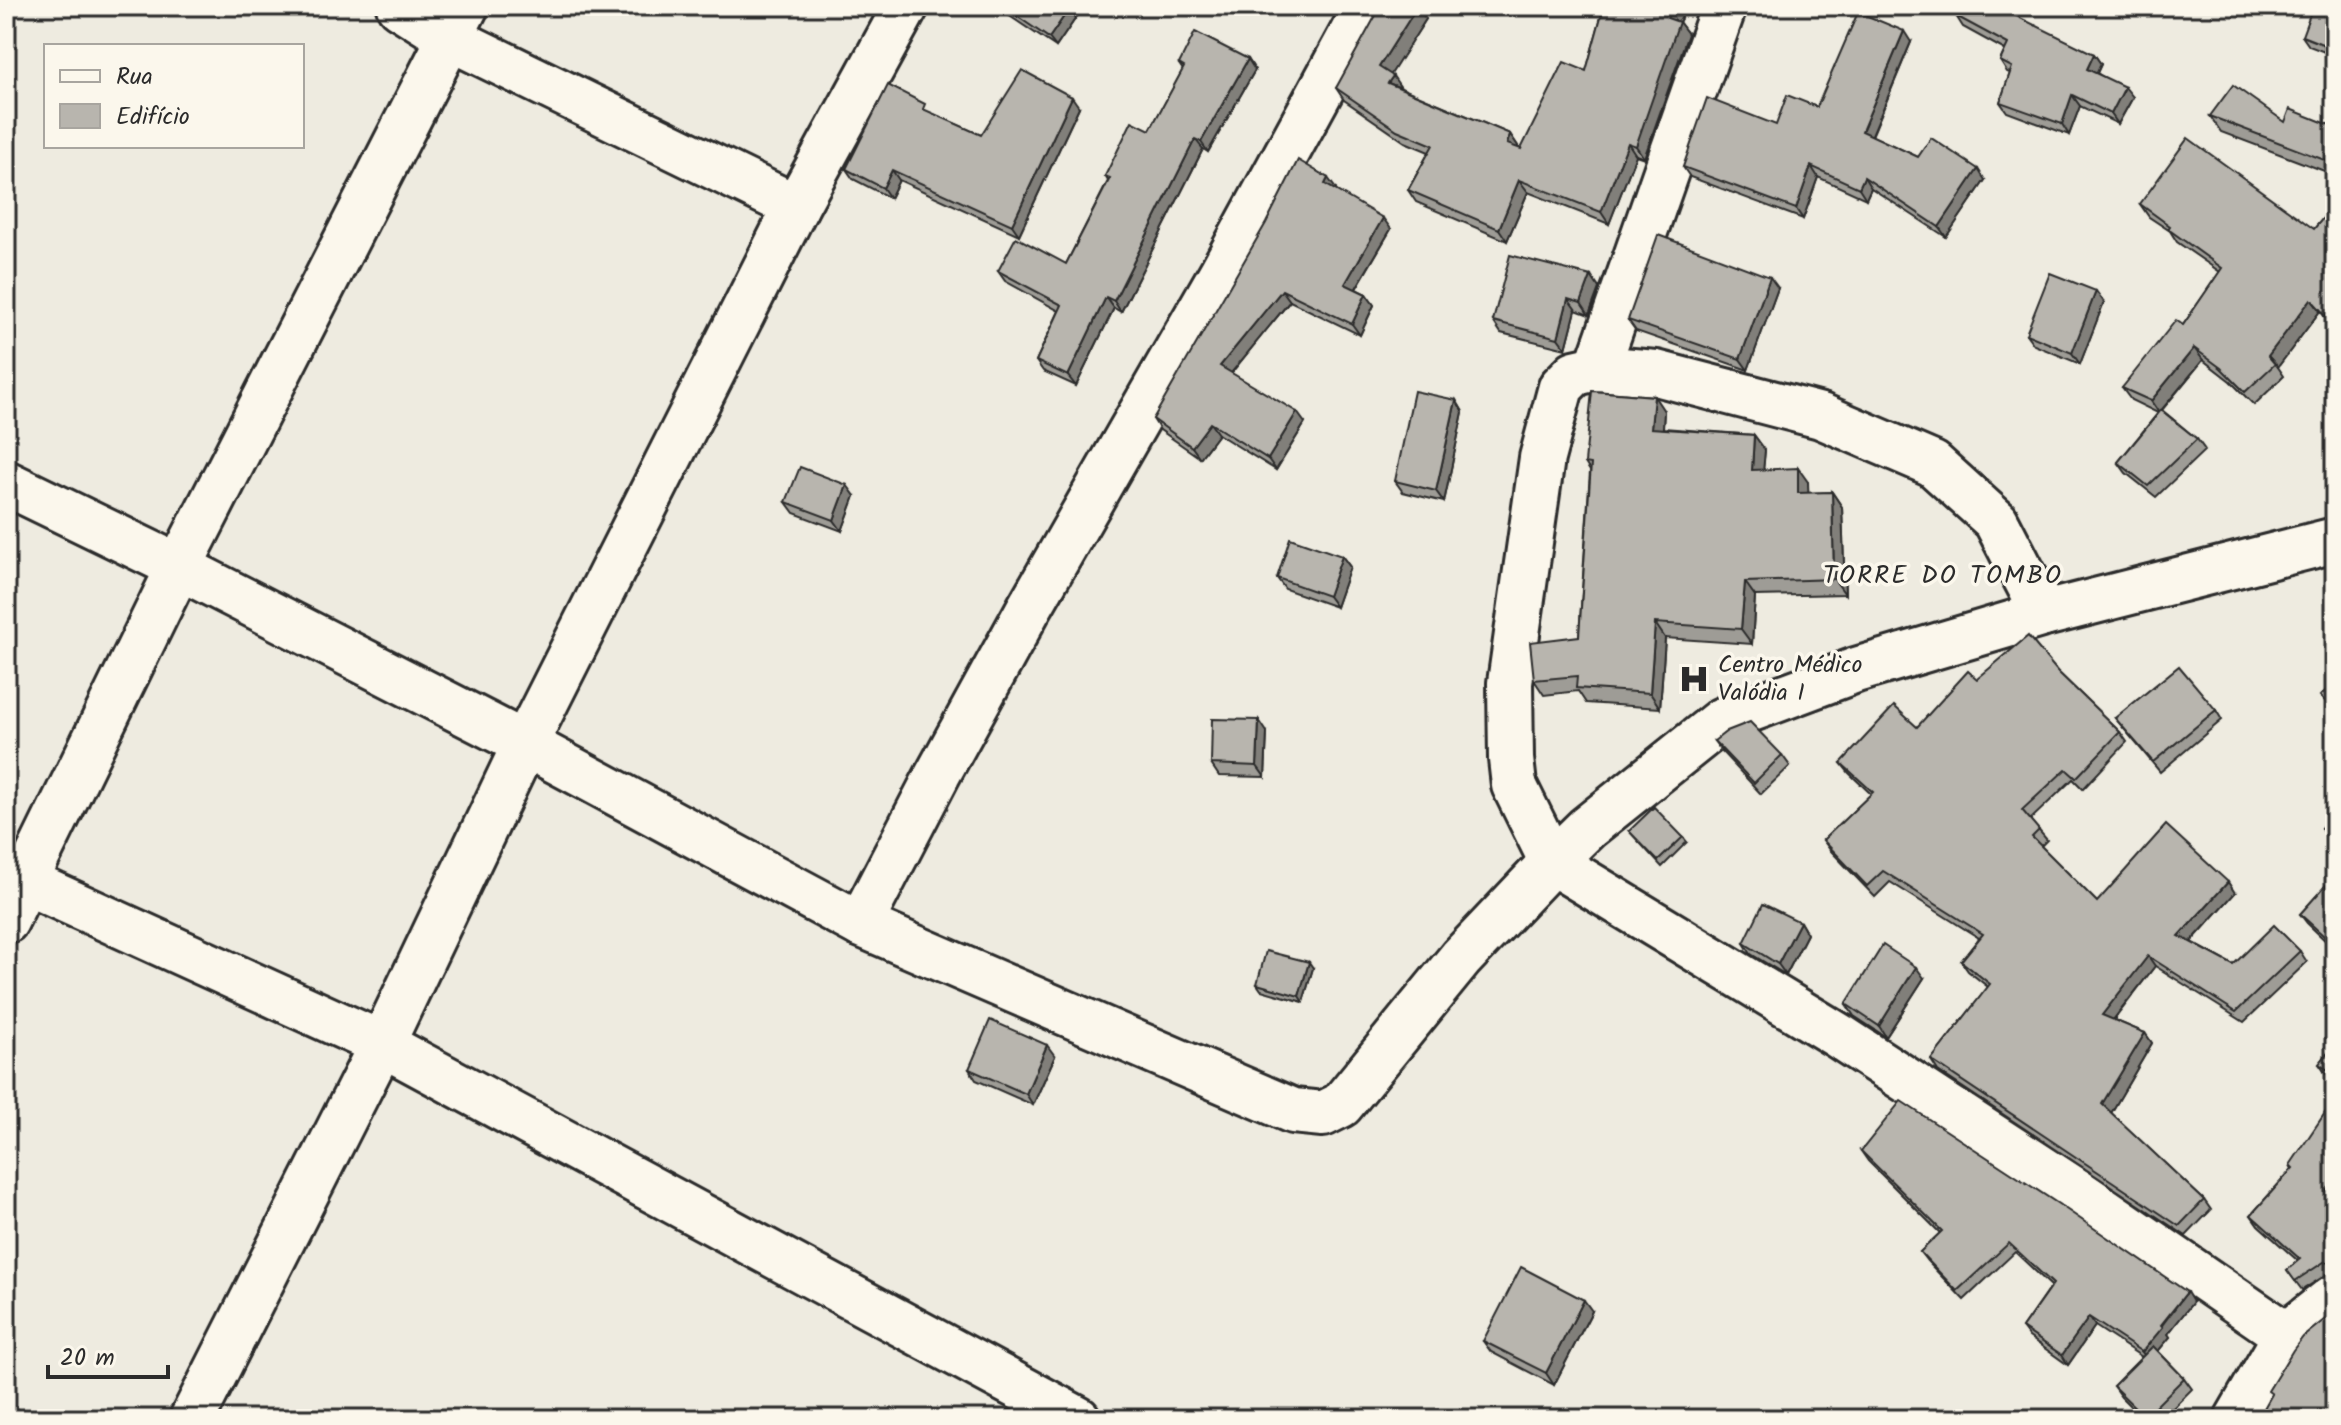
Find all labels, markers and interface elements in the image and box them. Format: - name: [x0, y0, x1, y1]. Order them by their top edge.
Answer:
- legend: [44, 44, 304, 148]
- text: Rua: [116, 58, 153, 97]
- text: Edifício: [116, 98, 190, 137]
- district label: TORRE DO TOMBO: [1823, 555, 2063, 597]
- place label: Centro Médico Valódia I: [1718, 646, 1863, 713]
- hospital icon: Centro Médico Valódia I: [1677, 662, 1711, 696]
- scale bar: [48, 1329, 168, 1379]
- text: 20 m: [60, 1339, 115, 1378]

